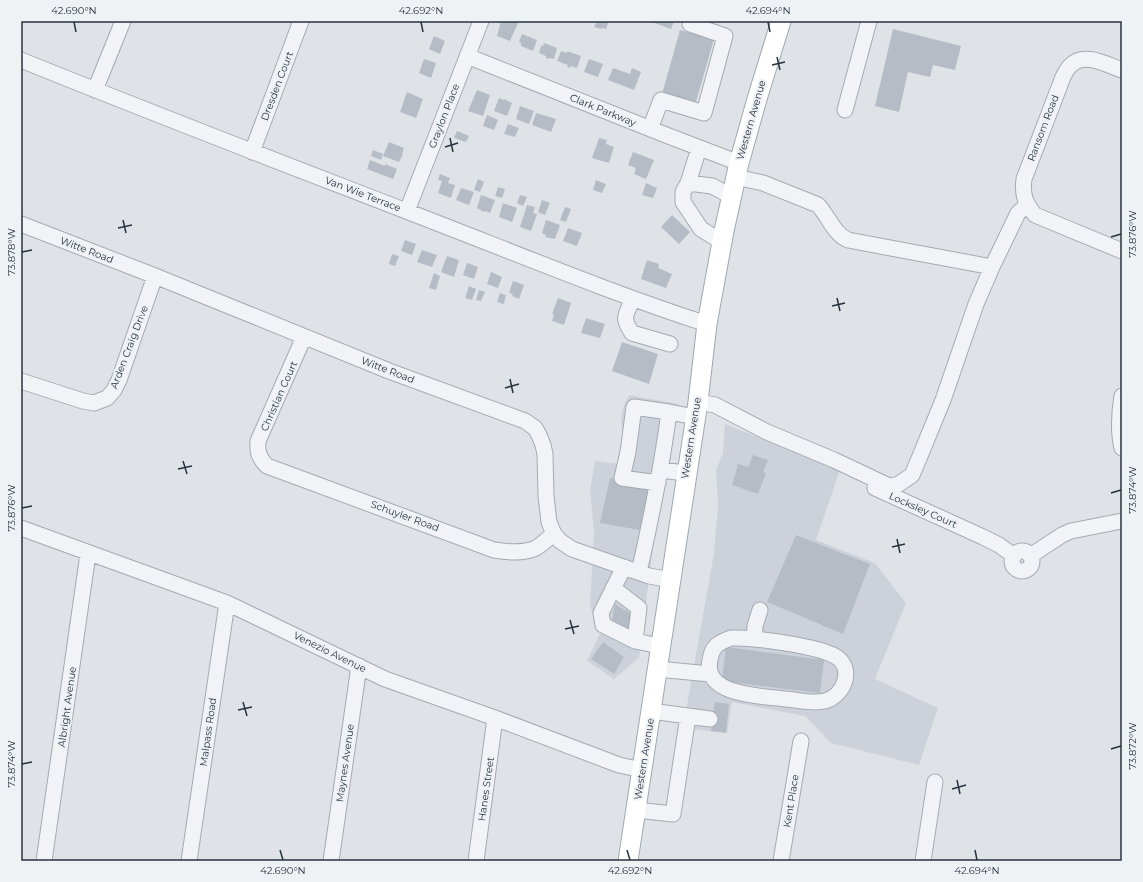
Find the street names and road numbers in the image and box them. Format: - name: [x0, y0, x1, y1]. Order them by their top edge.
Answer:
- street label: Dresden Court: [258, 49, 296, 123]
- street label: Western Avenue: [733, 79, 769, 161]
- street label: Graylon Place: [426, 82, 462, 150]
- street label: Clark Parkway: [568, 91, 639, 129]
- street label: Ransom Road: [1024, 93, 1062, 163]
- street label: Van Wie Terrace: [323, 174, 403, 214]
- street label: Witte Road: [58, 234, 116, 266]
- street label: Arden Craig Drive: [107, 303, 151, 391]
- street label: Witte Road: [359, 354, 417, 386]
- street label: Christian Court: [258, 359, 300, 433]
- street label: Western Avenue: [678, 396, 704, 480]
- street label: Locksley Court: [887, 489, 959, 531]
- street label: Schuyler Road: [369, 498, 441, 534]
- street label: Venezio Avenue: [291, 629, 369, 675]
- street label: Albright Avenue: [55, 666, 79, 748]
- street label: Malpass Road: [197, 697, 219, 767]
- street label: Western Avenue: [631, 717, 657, 801]
- street label: Maynes Avenue: [333, 723, 357, 803]
- street label: Hanes Street: [475, 756, 497, 822]
- street label: Kent Place: [780, 773, 802, 829]

